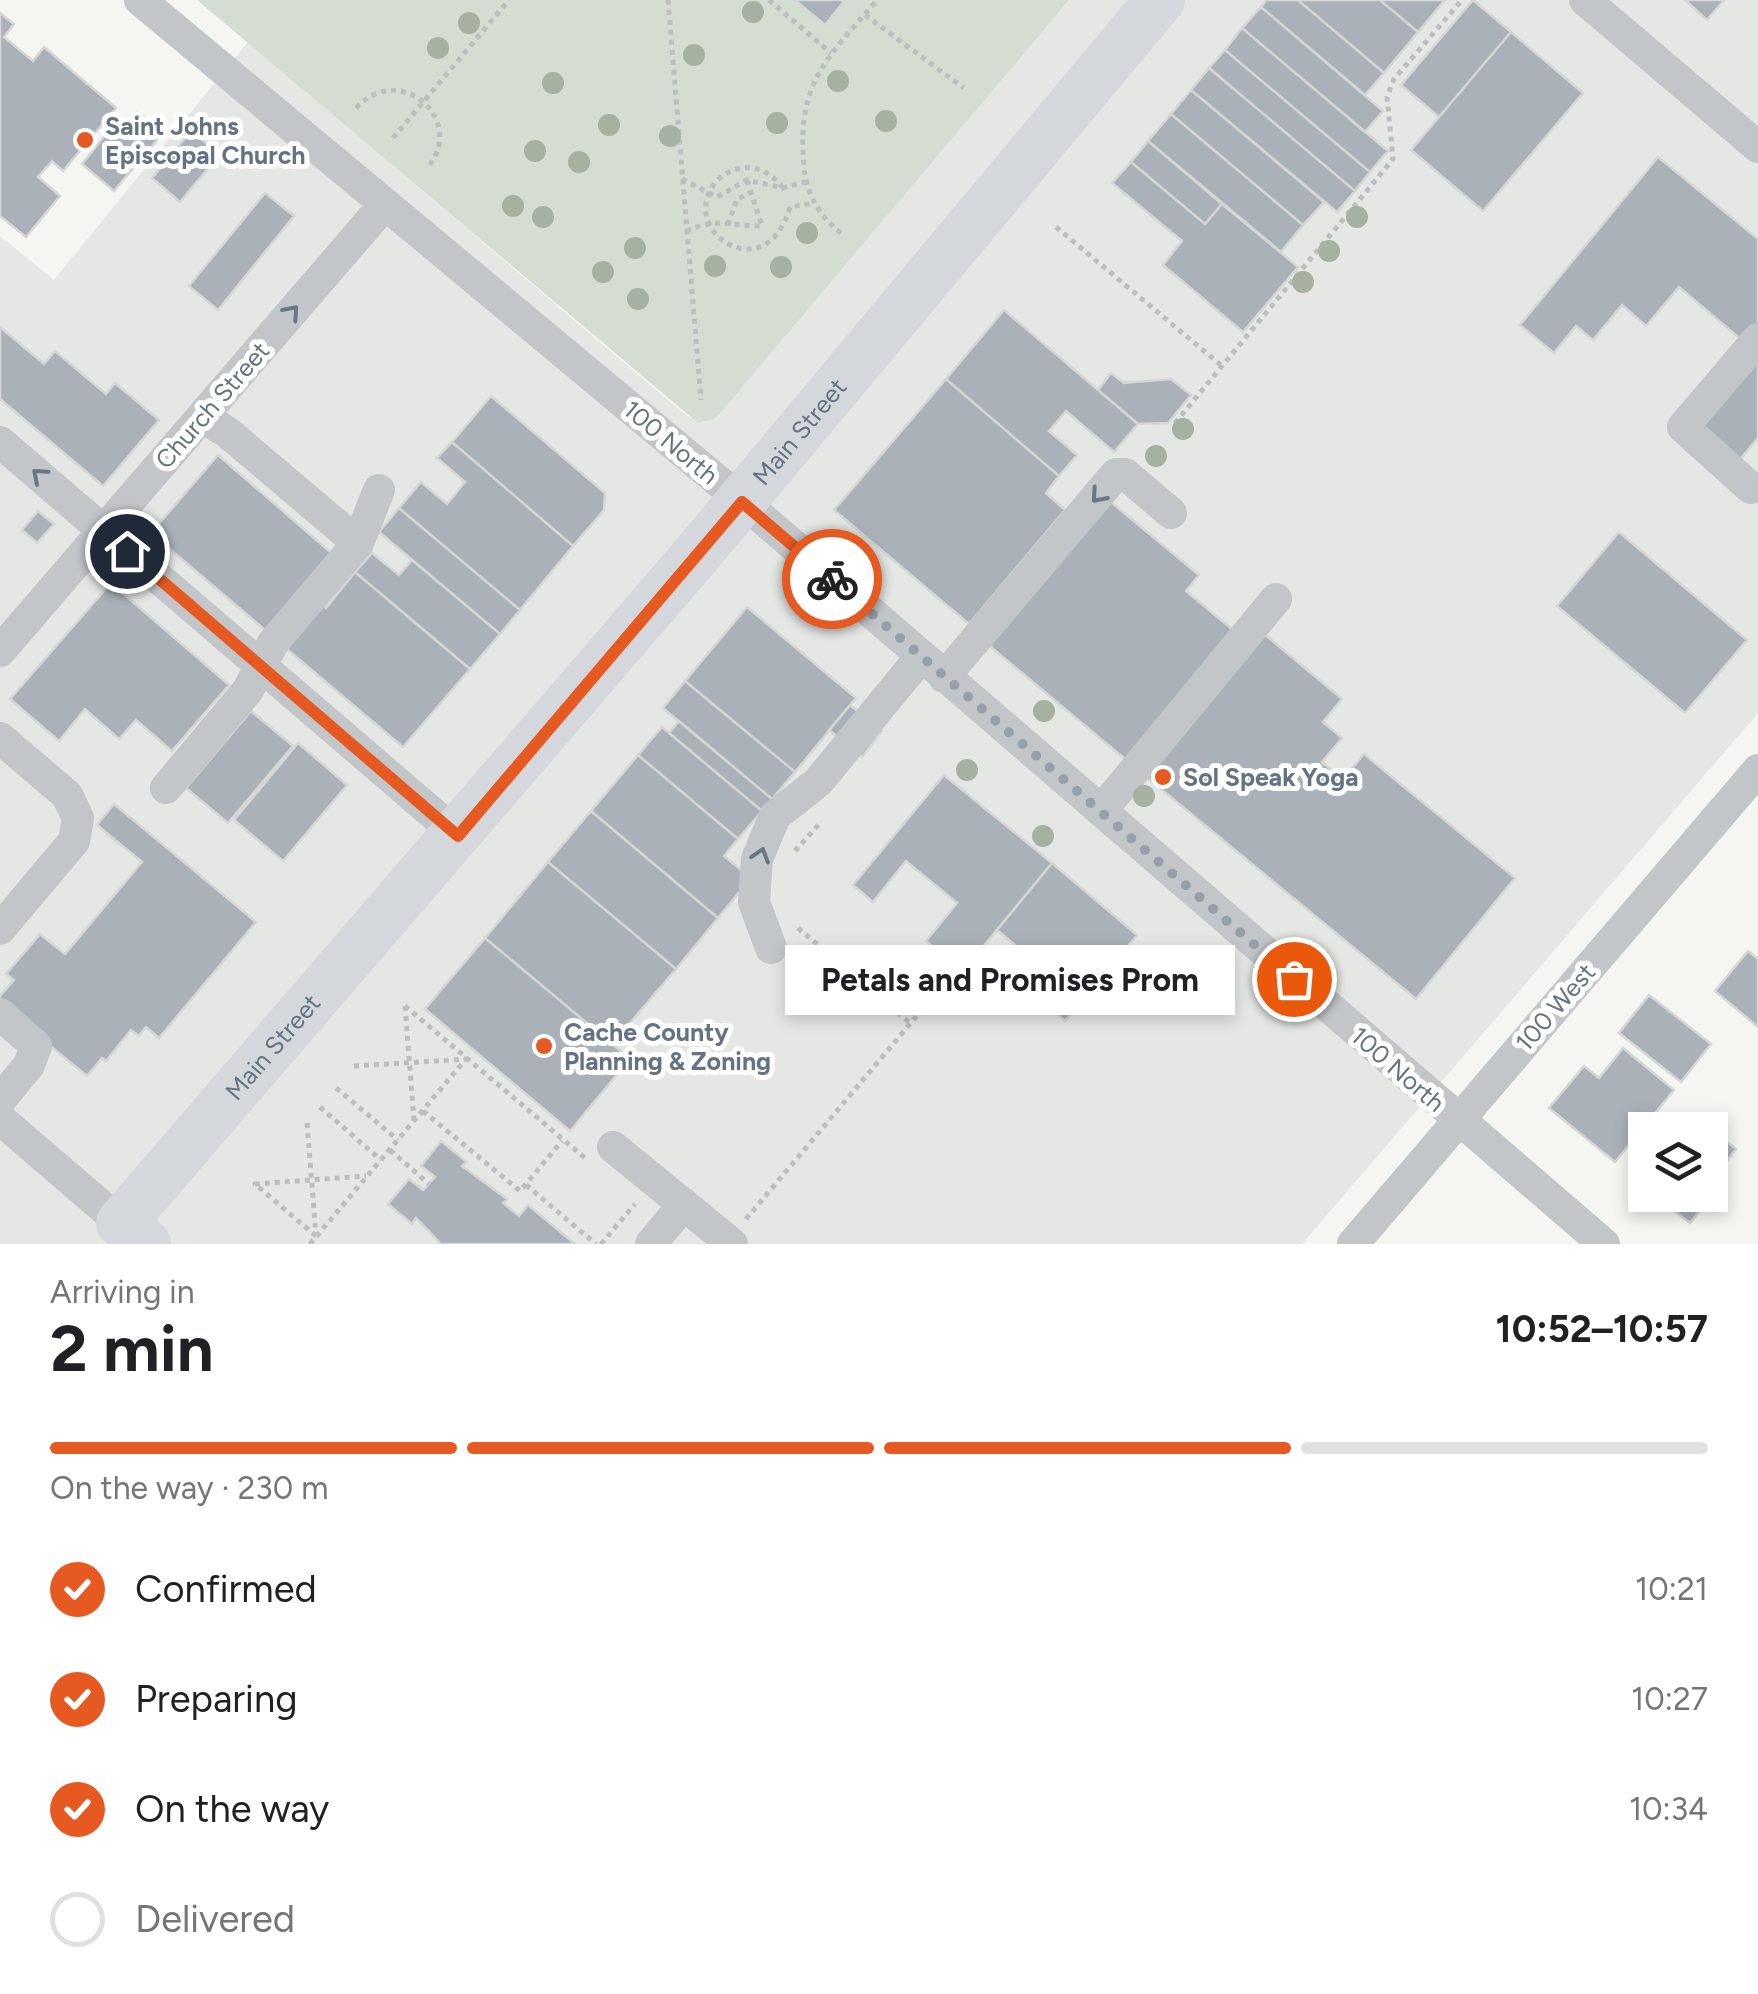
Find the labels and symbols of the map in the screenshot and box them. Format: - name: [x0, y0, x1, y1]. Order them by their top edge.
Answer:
- place label: Saint Johns Episcopal Church: [105, 111, 306, 170]
- marker: Saint Johns Episcopal Church: [74, 129, 96, 151]
- one-way arrow: [280, 306, 298, 324]
- street label: Church Street: [149, 336, 275, 474]
- street label: Main Street: [746, 372, 852, 491]
- street label: 100 North: [618, 394, 724, 490]
- one-way arrow: [32, 469, 51, 487]
- one-way arrow: [1091, 484, 1109, 502]
- pin: [85, 509, 170, 594]
- courier: [782, 529, 882, 629]
- place label: Sol Speak Yoga: [1183, 762, 1358, 792]
- marker: Sol Speak Yoga: [1152, 766, 1174, 788]
- one-way arrow: [749, 847, 770, 864]
- pin: [1252, 937, 1337, 1022]
- callout: Petals and Promises Prom: [784, 944, 1234, 1014]
- street label: 100 West: [1509, 957, 1601, 1057]
- street label: Main Street: [219, 988, 326, 1106]
- place label: Cache County Planning & Zoning: [564, 1017, 771, 1076]
- street label: 100 North: [1345, 1020, 1451, 1118]
- marker: Cache County Planning & Zoning: [533, 1035, 555, 1057]

